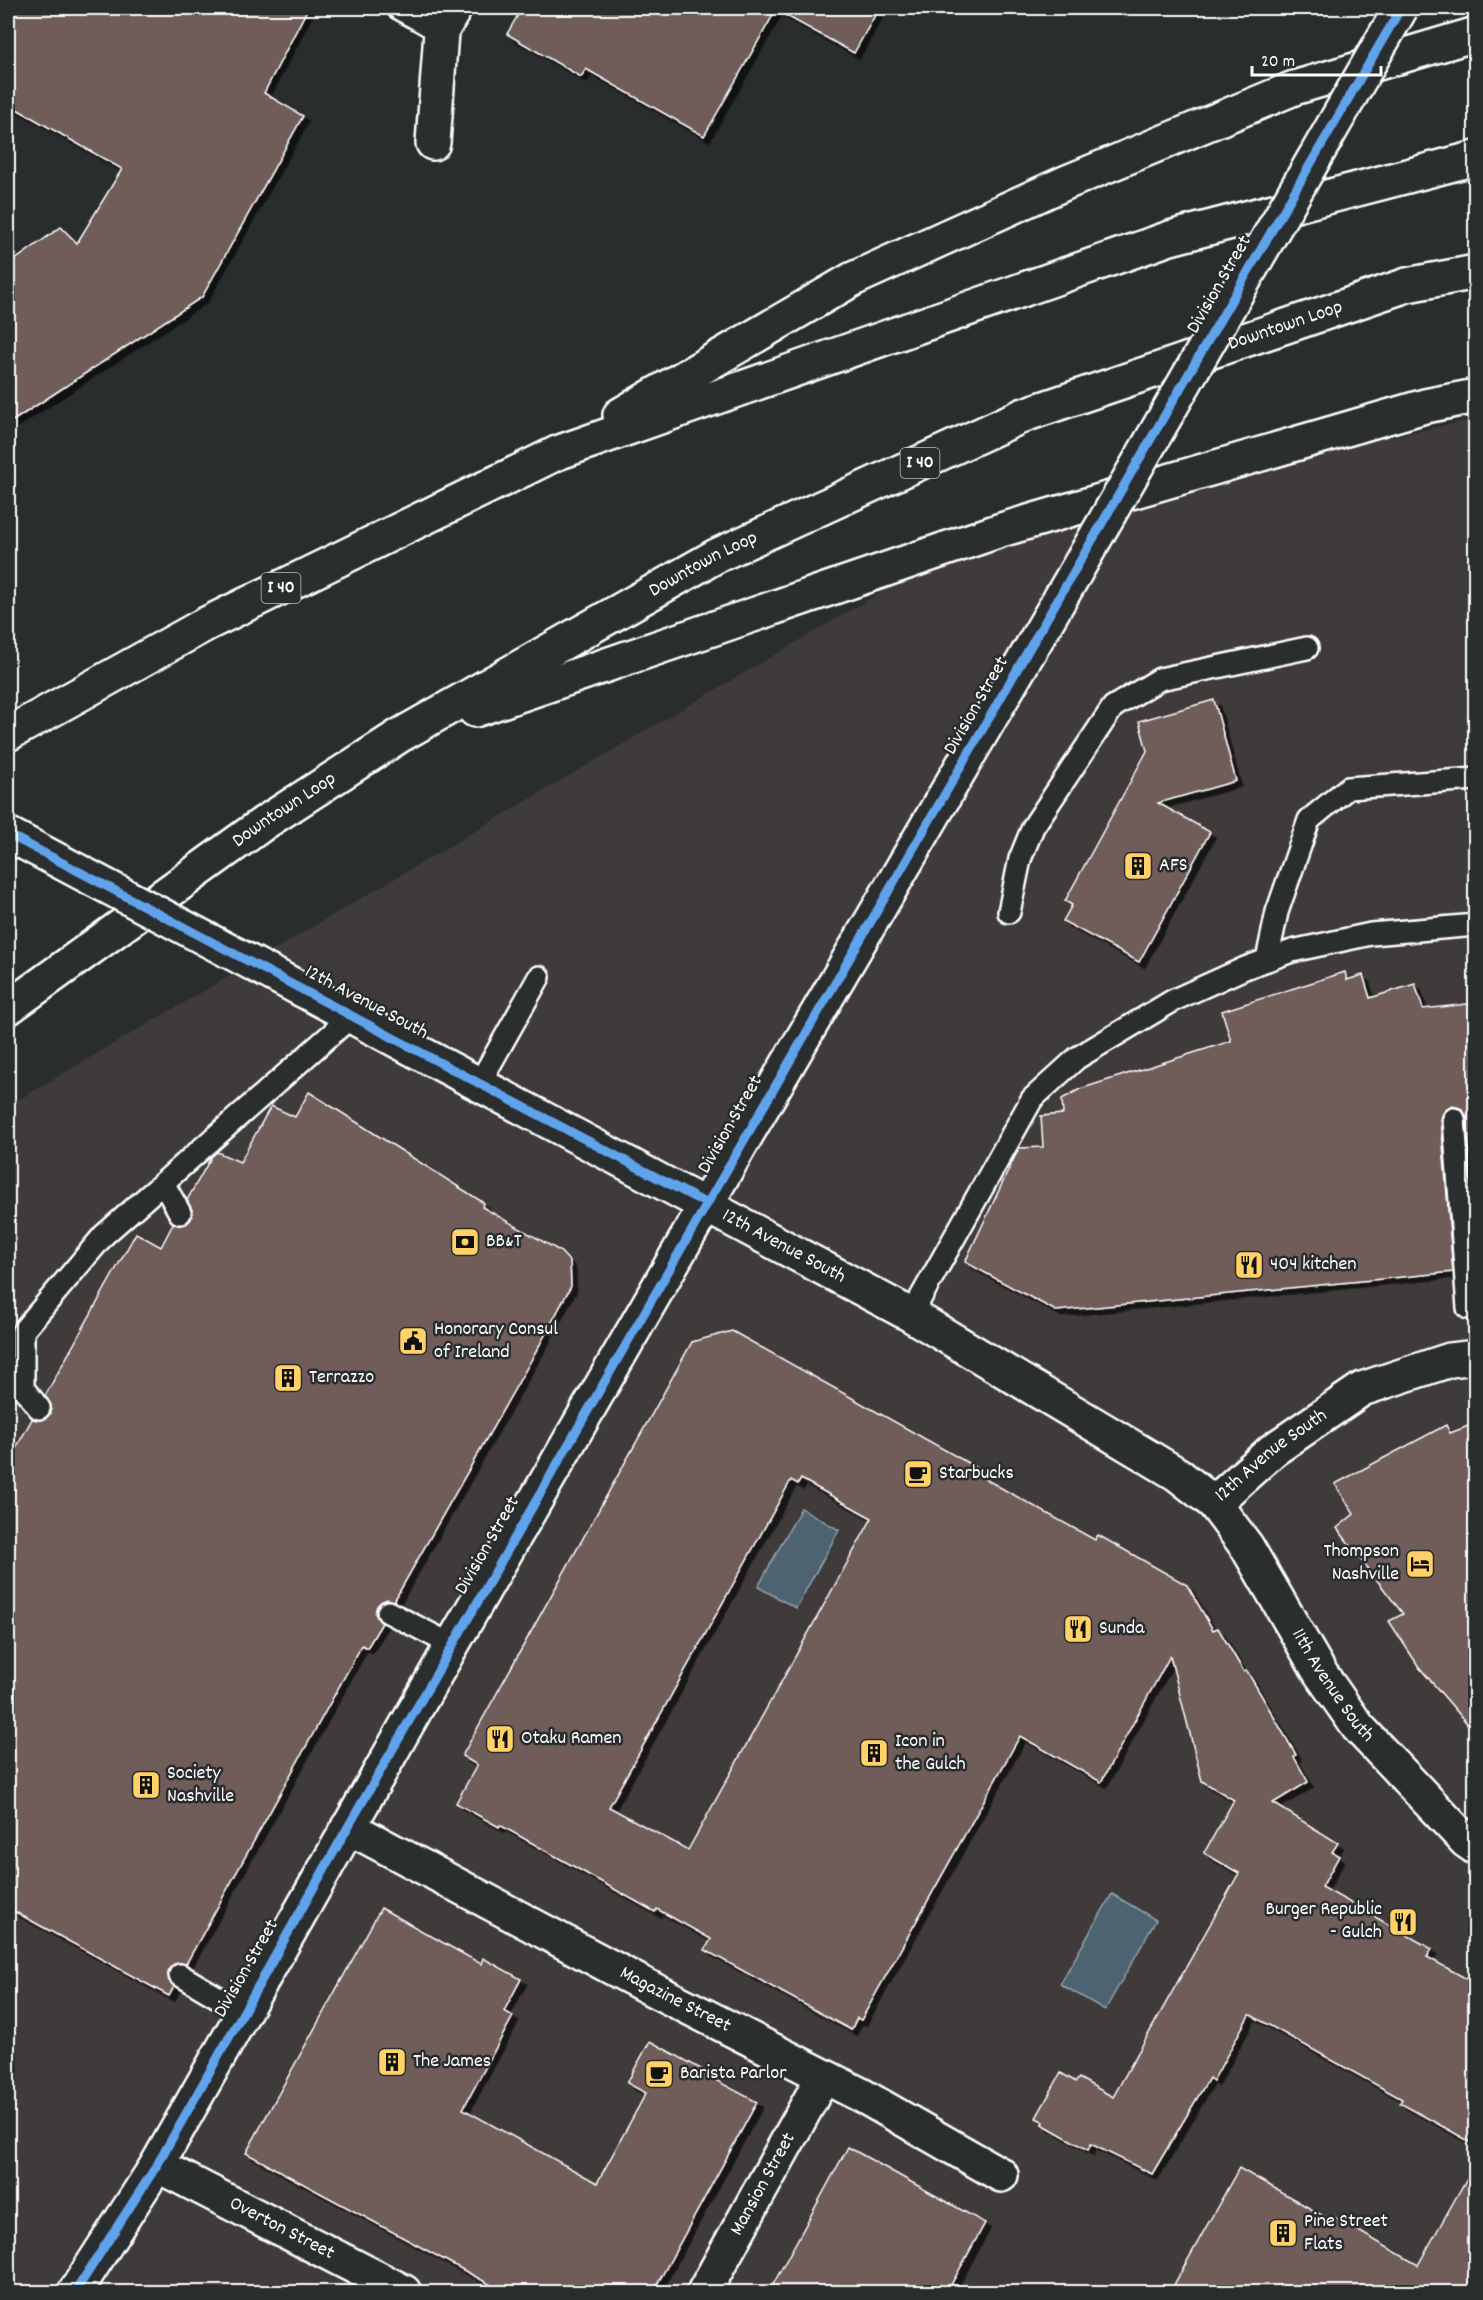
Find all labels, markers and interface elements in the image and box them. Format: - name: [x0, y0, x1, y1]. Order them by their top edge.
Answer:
- scale bar: [1252, 39, 1381, 77]
- text: 20 m: [1261, 50, 1295, 75]
- street label: Division Street: [1181, 231, 1259, 339]
- street label: Downtown Loop: [1224, 294, 1347, 359]
- road number: I 40: [900, 448, 940, 478]
- street label: Downtown Loop: [644, 525, 763, 605]
- road number: I 40: [262, 573, 300, 603]
- street label: Division Street: [938, 652, 1016, 760]
- street label: Downtown Loop: [227, 766, 342, 855]
- building icon: AFS: [1122, 850, 1154, 882]
- place label: AFS: [1159, 852, 1188, 880]
- street label: 12th Avenue South: [299, 959, 433, 1047]
- street label: Division Street: [692, 1071, 770, 1179]
- street label: 12th Avenue South: [717, 1202, 850, 1291]
- bank icon: BB&T: [449, 1226, 481, 1258]
- place label: BB&T: [486, 1228, 522, 1256]
- restaurant icon: 404 kitchen: [1233, 1249, 1265, 1281]
- place label: 404 kitchen: [1270, 1251, 1357, 1279]
- place label: Honorary Consul of Ireland: [434, 1316, 558, 1367]
- public building icon: Honorary Consul of Ireland: [397, 1325, 429, 1357]
- building icon: Terrazzo: [272, 1362, 304, 1394]
- place label: Terrazzo: [309, 1364, 374, 1392]
- street label: 12th Avenue South: [1209, 1403, 1333, 1509]
- cafe icon: Starbucks: [902, 1458, 934, 1490]
- place label: Starbucks: [939, 1460, 1014, 1488]
- street label: Division Street: [449, 1492, 527, 1600]
- place label: Thompson Nashville: [1323, 1538, 1399, 1589]
- hotel icon: Thompson Nashville: [1404, 1548, 1436, 1580]
- restaurant icon: Sunda: [1062, 1613, 1094, 1645]
- place label: Sunda: [1099, 1615, 1145, 1643]
- street label: 11th Avenue South: [1284, 1624, 1380, 1749]
- restaurant icon: Otaku Ramen: [484, 1723, 516, 1755]
- place label: Otaku Ramen: [521, 1725, 622, 1753]
- place label: Icon in the Gulch: [895, 1728, 966, 1779]
- building icon: Icon in the Gulch: [858, 1737, 890, 1769]
- place label: Society Nashville: [167, 1760, 234, 1811]
- building icon: Society Nashville: [130, 1769, 162, 1801]
- place label: Burger Republic - Gulch: [1265, 1896, 1382, 1947]
- restaurant icon: Burger Republic - Gulch: [1387, 1906, 1419, 1938]
- street label: Division Street: [208, 1915, 286, 2023]
- street label: Magazine Street: [614, 1960, 735, 2041]
- building icon: The James: [376, 2046, 408, 2078]
- place label: The James: [413, 2048, 491, 2076]
- cafe icon: Barista Parlor: [643, 2058, 675, 2090]
- place label: Barista Parlor: [680, 2060, 787, 2088]
- street label: Mansion Street: [724, 2128, 803, 2241]
- street label: Overton Street: [224, 2190, 339, 2268]
- place label: Pine Street Flats: [1304, 2208, 1388, 2259]
- building icon: Pine Street Flats: [1267, 2217, 1299, 2249]

